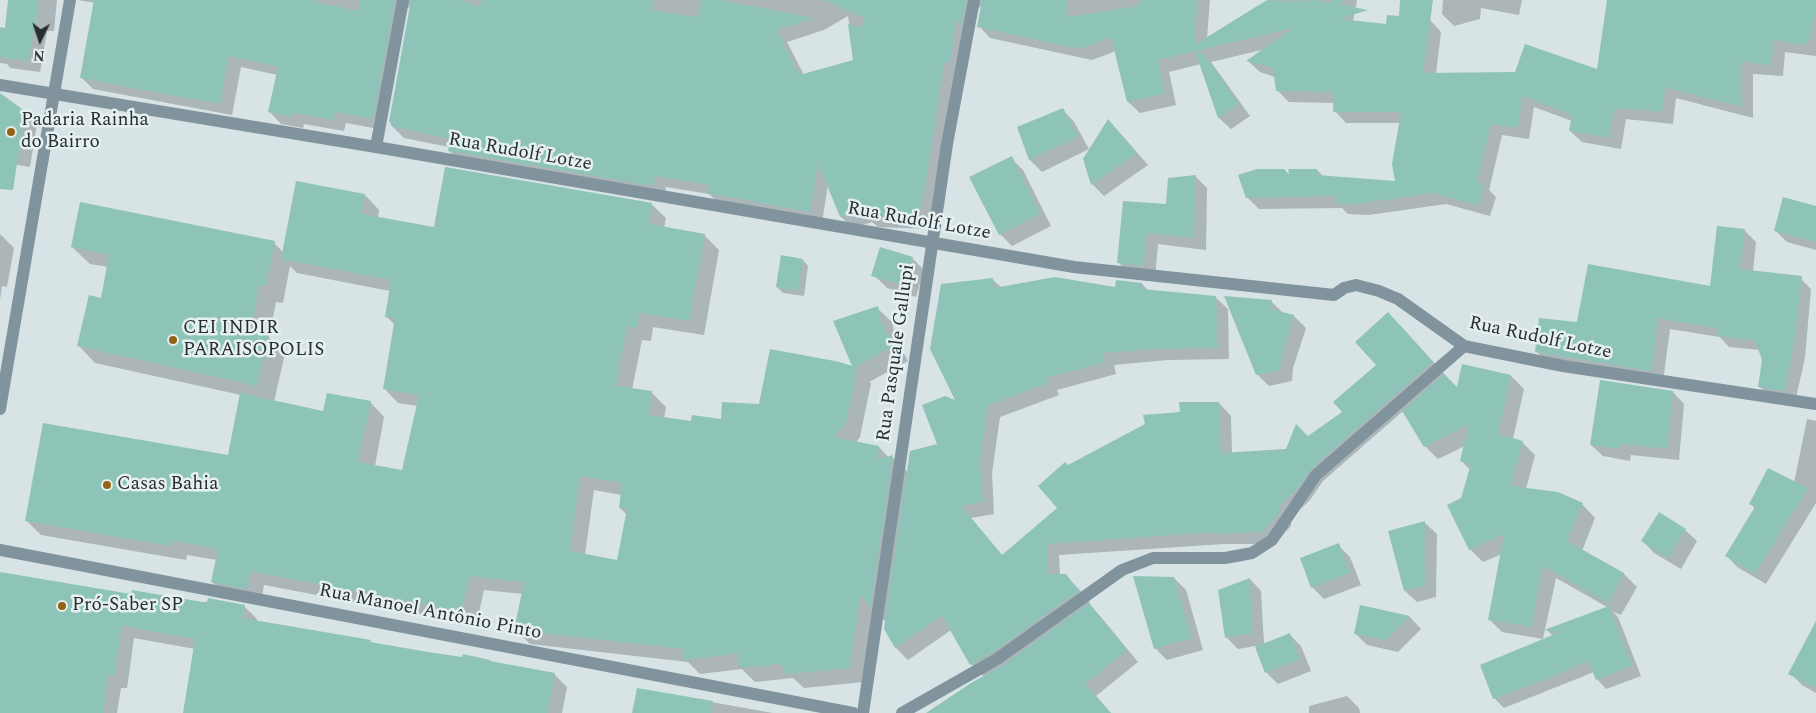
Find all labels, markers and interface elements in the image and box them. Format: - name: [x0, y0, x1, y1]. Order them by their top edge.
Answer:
- north arrow: [15, 15, 65, 65]
- text: N: [32, 45, 45, 66]
- place label: Padaria Rainha do Bairro: [21, 110, 149, 154]
- marker: Padaria Rainha do Bairro: [5, 126, 17, 138]
- street label: Rua Rudolf Lotze: [446, 129, 594, 177]
- street label: Rua Rudolf Lotze: [845, 198, 993, 246]
- street label: Rua Pasquale Gallupi: [873, 263, 921, 443]
- street label: Rua Rudolf Lotze: [1467, 313, 1613, 365]
- place label: CEI INDIR PARAISOPOLIS: [183, 318, 324, 362]
- marker: CEI INDIR PARAISOPOLIS: [167, 334, 179, 346]
- place label: Casas Bahia: [117, 474, 218, 496]
- marker: Casas Bahia: [101, 479, 113, 491]
- street label: Rua Manoel Antônio Pinto: [317, 580, 543, 646]
- place label: Pró-Saber SP: [72, 595, 183, 617]
- marker: Pró-Saber SP: [56, 600, 68, 612]

